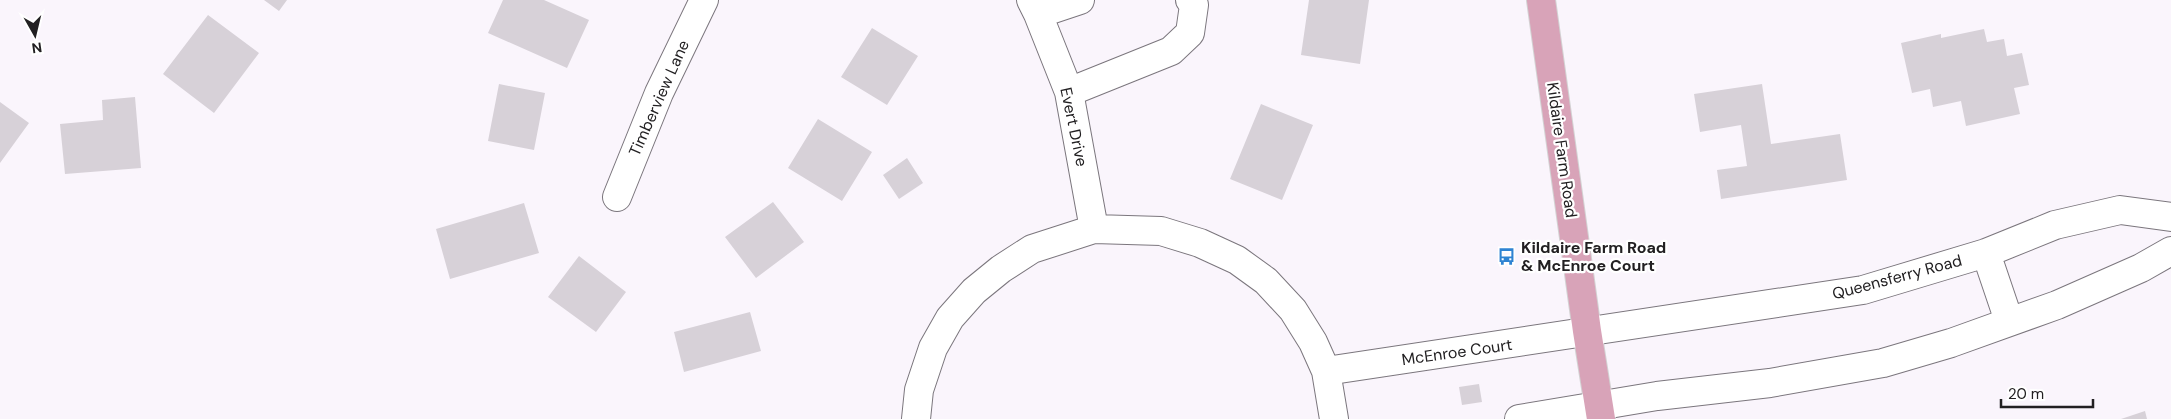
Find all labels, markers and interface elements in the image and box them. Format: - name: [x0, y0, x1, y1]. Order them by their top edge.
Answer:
- north arrow: [10, 10, 60, 60]
- street label: Timberview Lane: [624, 37, 694, 159]
- text: N: [30, 38, 43, 57]
- street label: Kildaire Farm Road: [1542, 81, 1582, 219]
- street label: Evert Drive: [1055, 85, 1093, 169]
- place label: Kildaire Farm Road & McEnroe Court: [1521, 237, 1666, 276]
- bus stop icon: Kildaire Farm Road & McEnroe Court: [1497, 246, 1517, 266]
- street label: Queensferry Road: [1830, 250, 1964, 304]
- street label: McEnroe Court: [1400, 334, 1514, 370]
- scale bar: [2001, 376, 2094, 408]
- text: 20 m: [2008, 384, 2044, 404]

